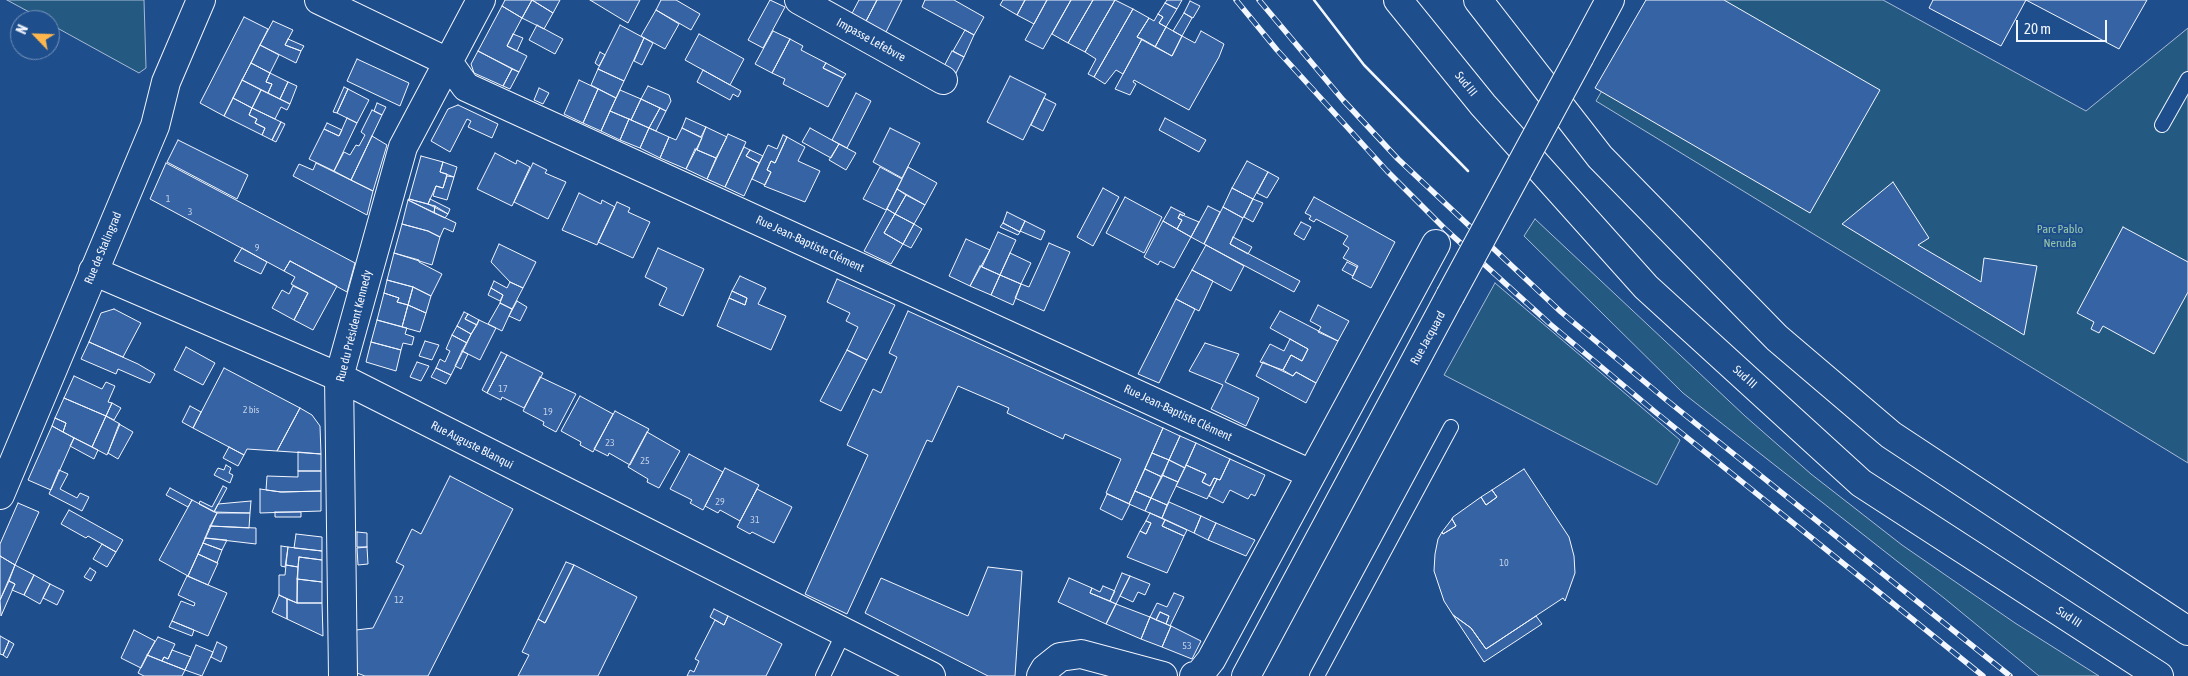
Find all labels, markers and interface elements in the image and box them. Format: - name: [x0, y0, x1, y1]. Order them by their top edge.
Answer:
- north arrow: [10, 10, 60, 60]
- scale bar: [2018, 10, 2109, 42]
- street label: Impasse Lefebvre: [834, 15, 908, 65]
- text: 20 m: [2024, 20, 2051, 37]
- text: N: [13, 22, 31, 36]
- street label: Sud III: [1452, 69, 1480, 99]
- house number: 1: [166, 193, 170, 205]
- house number: 3: [188, 206, 192, 218]
- street label: Rue de Stalingrad: [81, 210, 125, 286]
- street label: Rue Jean-Baptiste Clément: [754, 213, 866, 275]
- park label: Parc Pablo Neruda: [2037, 222, 2083, 250]
- house number: 9: [255, 242, 259, 254]
- street label: Rue du Président Kennedy: [333, 269, 375, 383]
- street label: Rue Jacquard: [1407, 309, 1449, 367]
- street label: Sud III: [1730, 362, 1760, 392]
- street label: Rue Jean-Baptiste Clément: [1122, 382, 1234, 444]
- house number: 17: [498, 383, 508, 395]
- house number: 2 bis: [243, 404, 259, 416]
- house number: 19: [543, 406, 553, 418]
- street label: Rue Auguste Blanqui: [428, 418, 516, 472]
- house number: 23: [605, 437, 615, 449]
- house number: 25: [640, 455, 650, 467]
- house number: 29: [715, 496, 725, 508]
- house number: 31: [750, 514, 760, 526]
- house number: 10: [1499, 557, 1509, 569]
- house number: 12: [394, 594, 404, 606]
- street label: Sud III: [2054, 604, 2084, 630]
- house number: 53: [1182, 640, 1192, 652]

